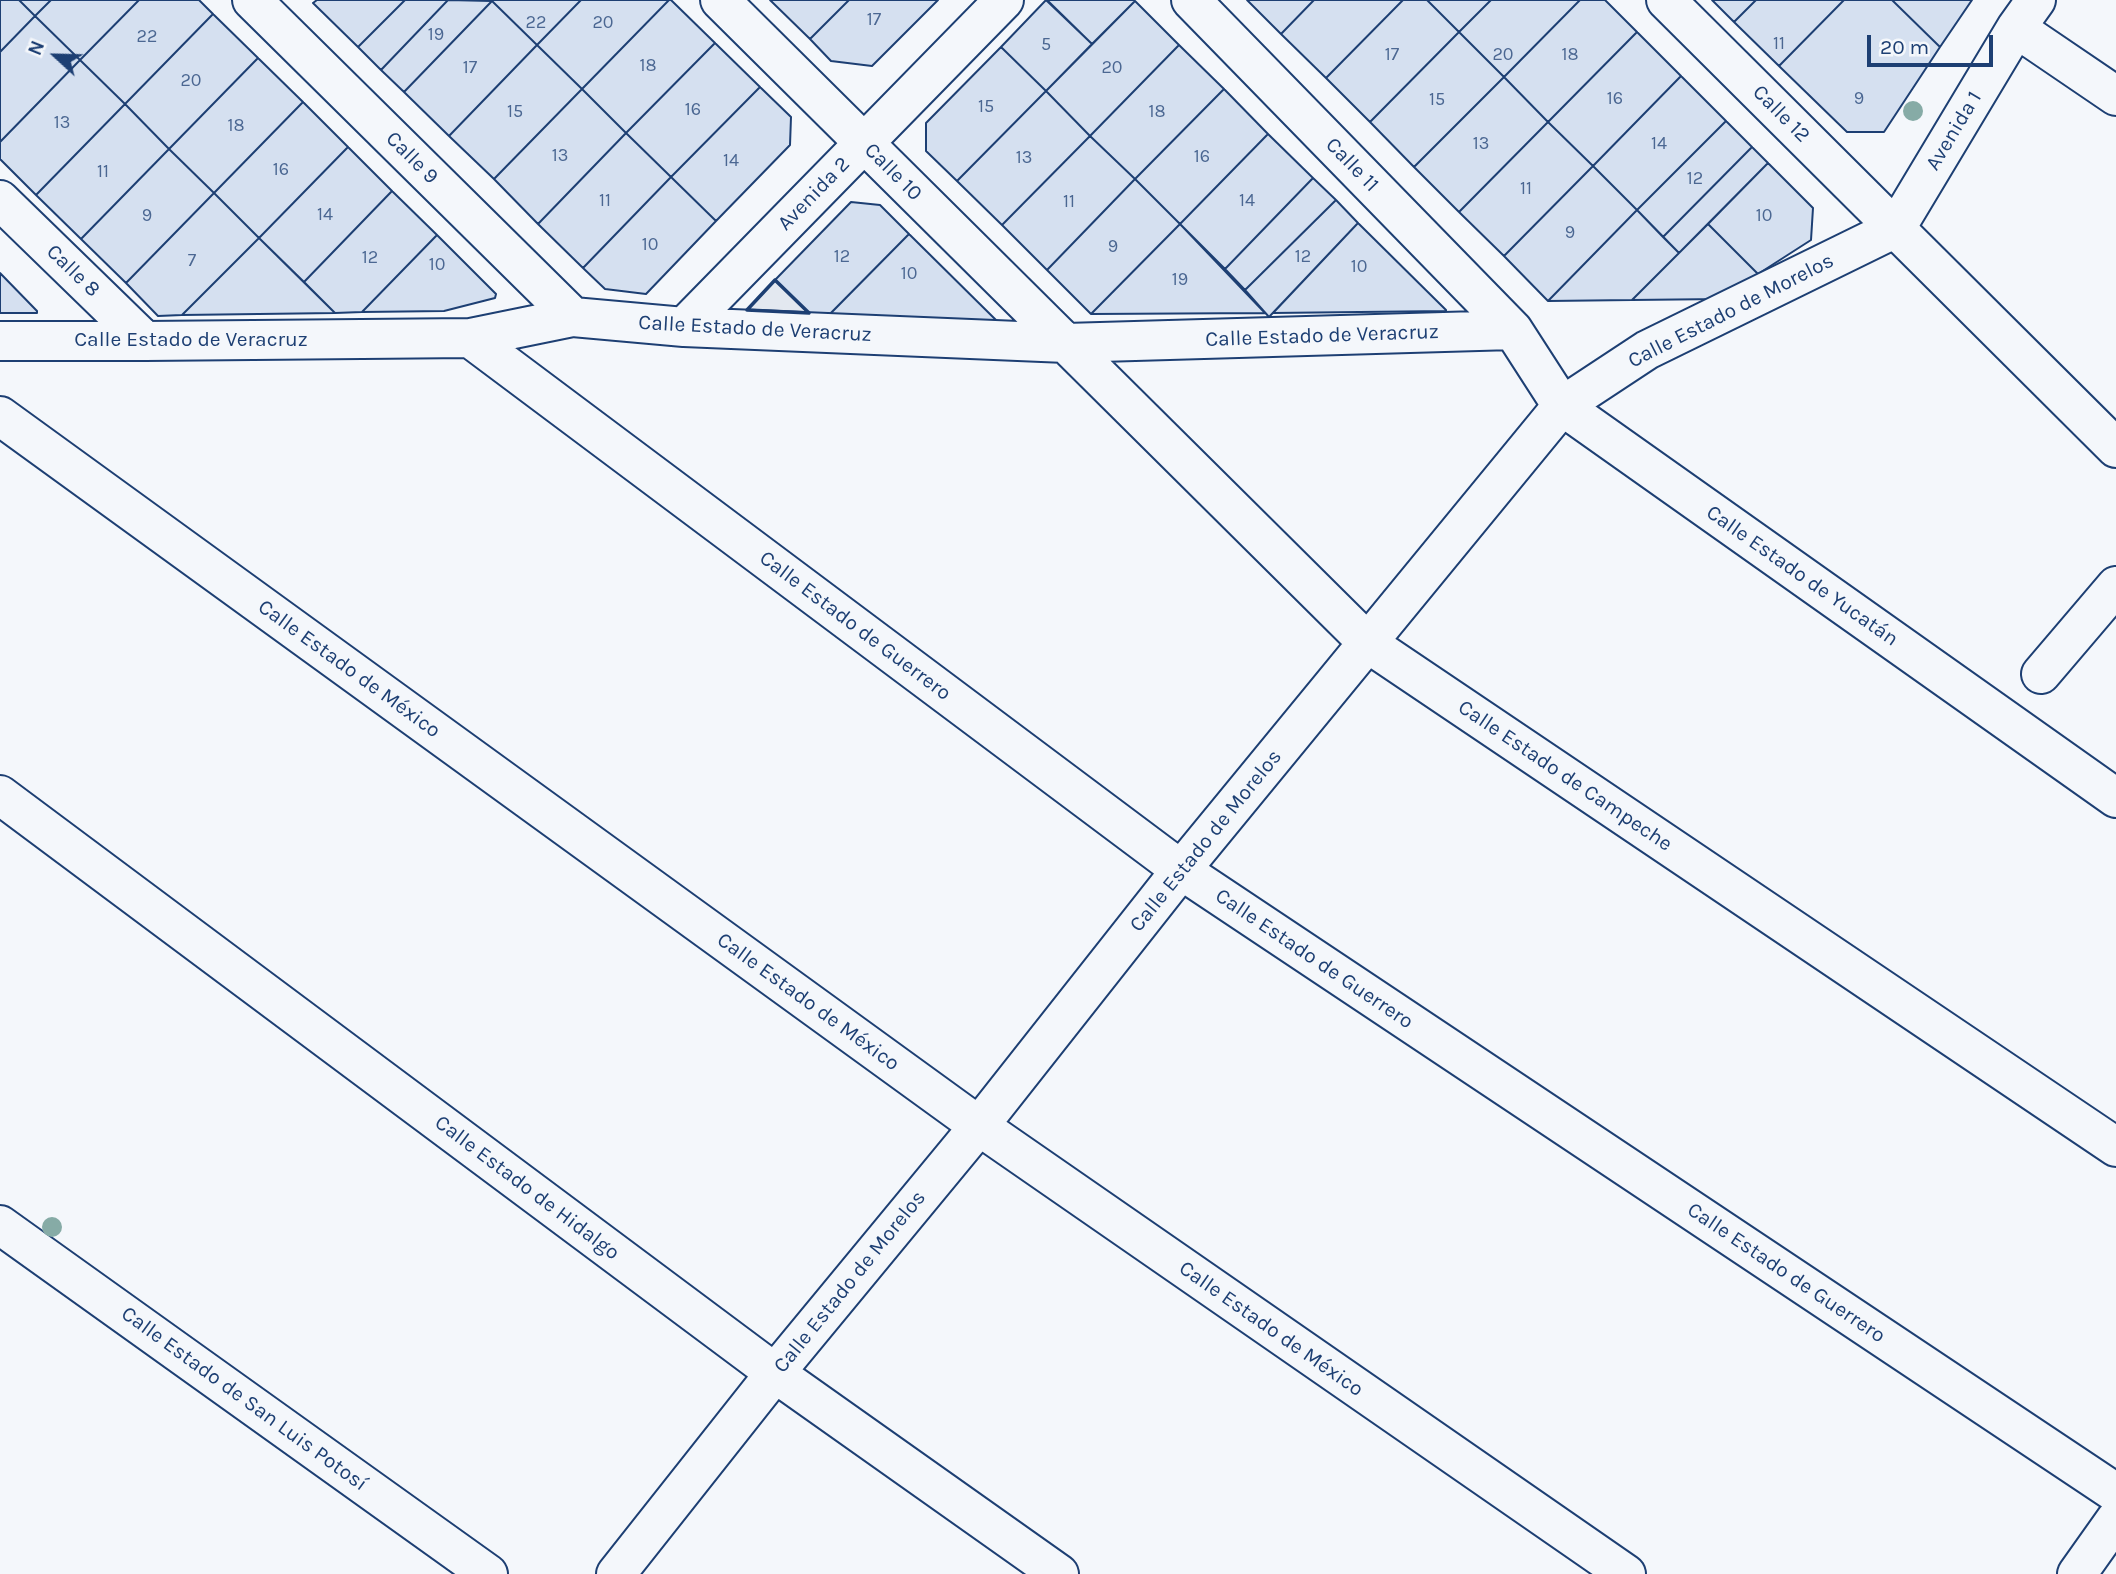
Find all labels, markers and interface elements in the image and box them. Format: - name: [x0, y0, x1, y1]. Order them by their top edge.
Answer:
- house number: 17: [867, 9, 881, 31]
- house number: 22: [526, 12, 546, 34]
- house number: 20: [592, 12, 614, 34]
- north arrow: [21, 21, 91, 91]
- scale bar: [1871, 21, 1997, 65]
- house number: 19: [428, 24, 444, 46]
- house number: 22: [137, 26, 157, 48]
- house number: 11: [1773, 33, 1785, 55]
- house number: 5: [1041, 34, 1051, 56]
- text: 20 m: [1880, 35, 1929, 59]
- text: N: [24, 38, 49, 59]
- house number: 17: [1385, 44, 1399, 66]
- house number: 20: [1492, 44, 1514, 66]
- house number: 18: [1561, 44, 1579, 66]
- house number: 18: [639, 55, 657, 77]
- house number: 17: [463, 57, 477, 79]
- house number: 20: [1101, 57, 1123, 79]
- house number: 20: [180, 70, 202, 92]
- street label: Calle 12: [1747, 80, 1815, 148]
- street label: Avenida 1: [1921, 87, 1987, 175]
- house number: 16: [1607, 88, 1623, 110]
- house number: 9: [1854, 88, 1864, 110]
- house number: 15: [1429, 89, 1445, 111]
- house number: 15: [978, 96, 994, 118]
- house number: 16: [685, 99, 701, 121]
- house number: 15: [507, 101, 523, 123]
- house number: 18: [1148, 101, 1166, 123]
- house number: 13: [54, 112, 70, 134]
- house number: 18: [227, 115, 245, 137]
- street label: Calle 9: [380, 126, 444, 190]
- street label: Calle 11: [1320, 133, 1384, 197]
- house number: 13: [1473, 133, 1489, 155]
- house number: 14: [1651, 133, 1667, 155]
- street label: Calle 10: [859, 138, 927, 206]
- house number: 13: [552, 145, 568, 167]
- house number: 16: [1194, 146, 1210, 168]
- house number: 13: [1016, 147, 1032, 169]
- house number: 14: [723, 150, 739, 172]
- street label: Avenida 2: [773, 152, 855, 236]
- house number: 16: [273, 159, 289, 181]
- house number: 11: [97, 161, 109, 183]
- house number: 12: [1687, 168, 1703, 190]
- house number: 11: [1520, 178, 1532, 200]
- house number: 11: [599, 190, 611, 212]
- house number: 14: [1239, 190, 1255, 212]
- house number: 11: [1063, 191, 1075, 213]
- house number: 14: [317, 204, 333, 226]
- house number: 9: [142, 205, 152, 227]
- house number: 10: [1756, 205, 1772, 227]
- house number: 9: [1565, 222, 1575, 244]
- house number: 10: [642, 234, 658, 256]
- house number: 9: [1108, 236, 1118, 258]
- street label: Calle 8: [41, 239, 105, 303]
- house number: 12: [834, 246, 850, 268]
- house number: 12: [1295, 246, 1311, 268]
- house number: 12: [362, 247, 378, 269]
- street label: Calle Estado de Morelos: [1624, 248, 1838, 374]
- house number: 7: [188, 250, 196, 272]
- house number: 10: [429, 254, 445, 276]
- house number: 10: [1351, 256, 1367, 278]
- house number: 10: [901, 263, 917, 285]
- house number: 19: [1172, 269, 1188, 291]
- street label: Calle Estado de Veracruz: [638, 310, 872, 348]
- street label: Calle Estado de Veracruz: [1205, 319, 1439, 353]
- street label: Calle Estado de Veracruz: [74, 327, 308, 353]
- street label: Calle Estado de Yucatán: [1701, 500, 1903, 652]
- street label: Calle Estado de Guerrero: [754, 546, 956, 706]
- street label: Calle Estado de México: [253, 594, 445, 744]
- street label: Calle Estado de Campeche: [1453, 695, 1677, 857]
- street label: Calle Estado de Morelos: [1125, 745, 1287, 937]
- street label: Calle Estado de Guerrero: [1210, 883, 1418, 1035]
- street label: Calle Estado de México: [712, 927, 904, 1077]
- street label: Calle Estado de Hidalgo: [430, 1110, 624, 1266]
- street label: Calle Estado de Morelos: [769, 1186, 931, 1378]
- street label: Calle Estado de Guerrero: [1682, 1197, 1890, 1349]
- street label: Calle Estado de México: [1174, 1256, 1368, 1402]
- street label: Calle Estado de San Luis Potosí: [116, 1301, 372, 1497]

